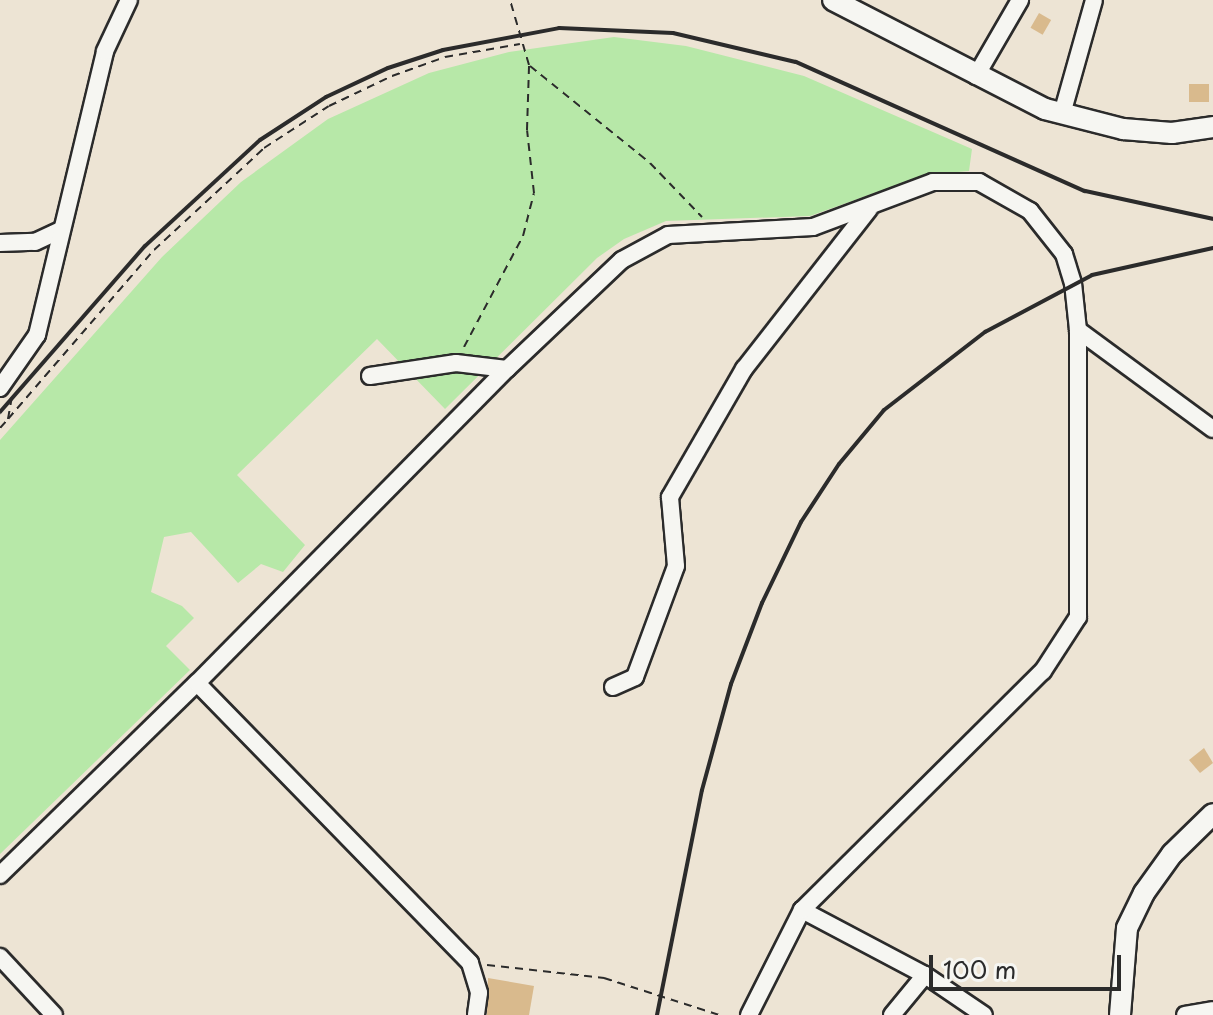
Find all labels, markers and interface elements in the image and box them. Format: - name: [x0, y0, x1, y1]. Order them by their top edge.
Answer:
- scale bar: [933, 939, 1125, 989]
- text: 100 m: [943, 951, 1016, 987]

